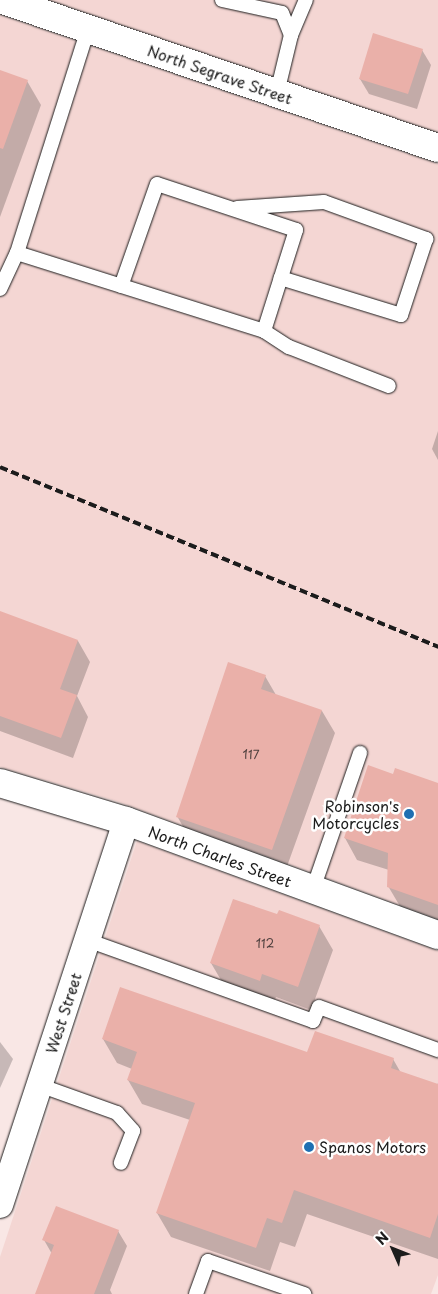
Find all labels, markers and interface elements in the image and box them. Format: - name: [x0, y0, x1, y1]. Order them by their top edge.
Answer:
- street label: North Segrave Street: [144, 40, 296, 108]
- house number: 117: [243, 748, 259, 762]
- place label: Robinson's Motorcycles: [312, 796, 399, 831]
- marker: Robinson's Motorcycles: [403, 808, 415, 820]
- street label: North Charles Street: [146, 822, 294, 890]
- house number: 112: [256, 937, 274, 951]
- street label: West Street: [41, 970, 85, 1056]
- place label: Spanos Motors: [319, 1138, 426, 1156]
- marker: Spanos Motors: [303, 1141, 315, 1153]
- north arrow: [368, 1224, 418, 1274]
- text: N: [370, 1227, 393, 1250]

